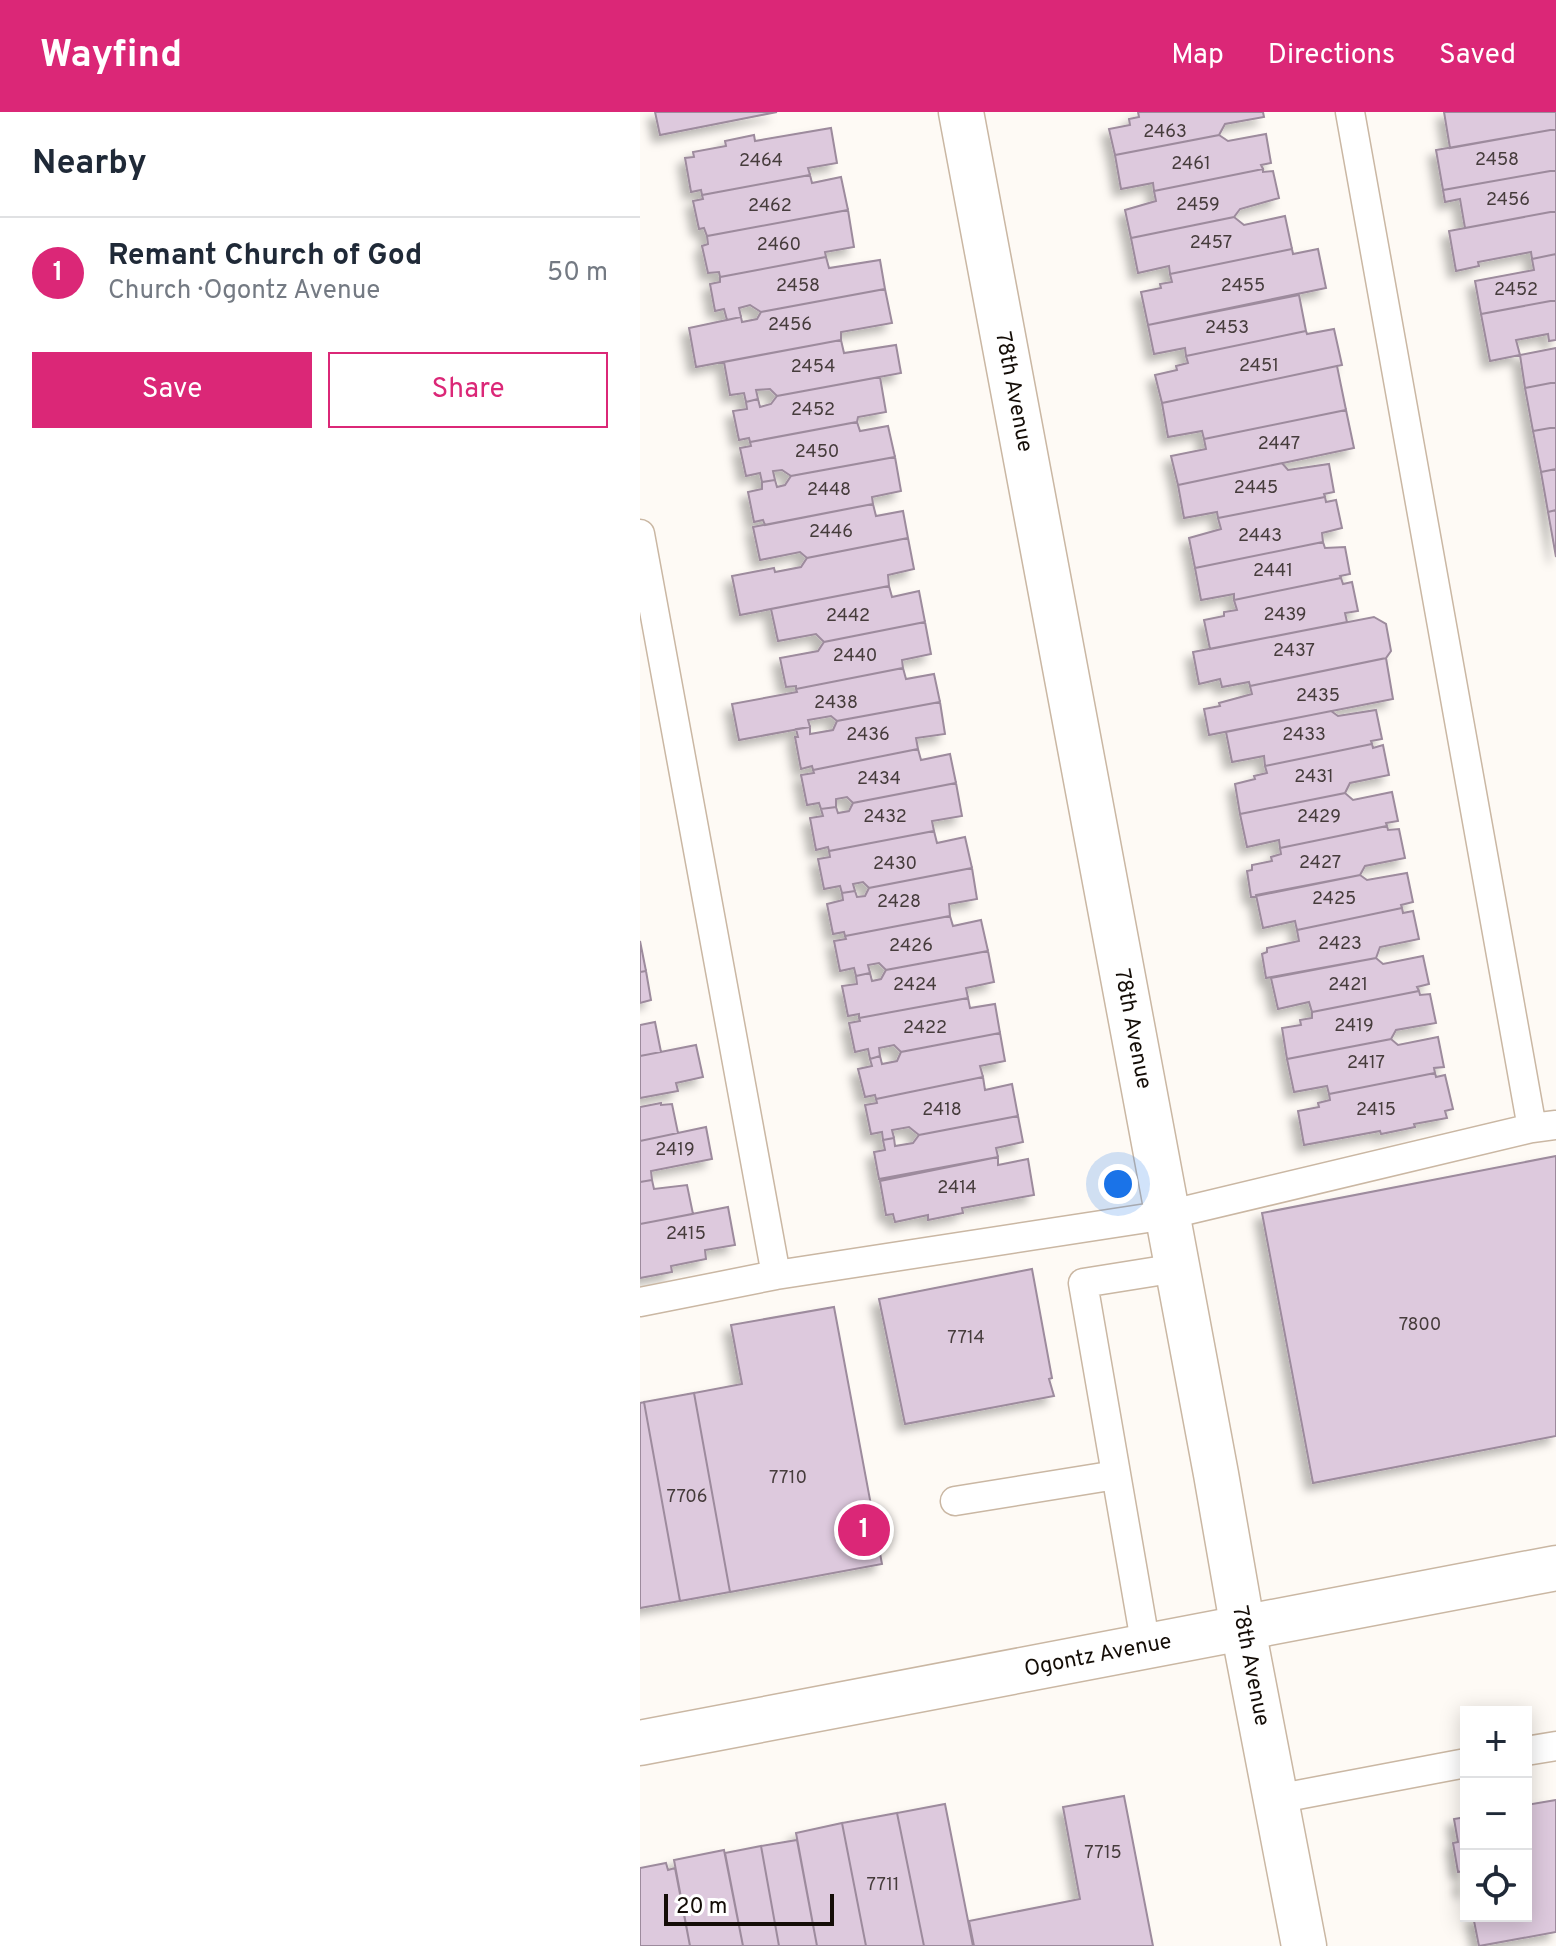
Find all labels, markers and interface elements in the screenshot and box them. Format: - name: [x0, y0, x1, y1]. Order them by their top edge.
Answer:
- text: Wayfind: [40, 32, 182, 81]
- text: Map: [1171, 38, 1224, 74]
- text: Directions: [1268, 38, 1395, 74]
- text: Saved: [1439, 38, 1516, 74]
- house number: 2463: [1143, 121, 1187, 144]
- text: Nearby: [32, 143, 147, 186]
- house number: 2458: [1475, 149, 1519, 172]
- house number: 2464: [739, 150, 783, 173]
- house number: 2461: [1171, 153, 1211, 176]
- house number: 2456: [1486, 189, 1530, 212]
- house number: 2459: [1176, 194, 1220, 217]
- house number: 2462: [748, 195, 792, 218]
- house number: 2457: [1190, 232, 1232, 255]
- house number: 2460: [757, 234, 801, 257]
- text: Remant Church of God: [108, 238, 422, 275]
- text: 1: [53, 257, 63, 290]
- text: 50 m: [547, 257, 608, 290]
- text: Church · Ogontz Avenue: [108, 275, 380, 308]
- house number: 2458: [776, 275, 820, 298]
- house number: 2455: [1221, 275, 1265, 298]
- house number: 2452: [1494, 279, 1538, 302]
- house number: 2456: [768, 314, 812, 337]
- house number: 2453: [1205, 317, 1249, 340]
- street label: 78th Avenue: [988, 330, 1038, 454]
- button: Save: [32, 352, 312, 428]
- button: Share: [328, 352, 608, 428]
- house number: 2451: [1239, 355, 1279, 378]
- house number: 2454: [791, 356, 835, 379]
- house number: 2452: [791, 399, 835, 422]
- house number: 2447: [1258, 433, 1300, 456]
- house number: 2450: [795, 441, 839, 464]
- house number: 2445: [1234, 477, 1278, 500]
- house number: 2448: [807, 479, 851, 502]
- house number: 2446: [809, 521, 853, 544]
- house number: 2443: [1238, 525, 1282, 548]
- house number: 2441: [1253, 560, 1293, 583]
- house number: 2439: [1263, 604, 1307, 627]
- house number: 2442: [826, 605, 870, 628]
- house number: 2437: [1273, 640, 1315, 663]
- house number: 2440: [833, 645, 877, 668]
- house number: 2435: [1296, 685, 1340, 708]
- house number: 2438: [814, 692, 858, 715]
- house number: 2436: [846, 724, 890, 747]
- house number: 2433: [1282, 724, 1326, 747]
- house number: 2431: [1294, 766, 1334, 789]
- house number: 2434: [857, 768, 901, 791]
- house number: 2432: [863, 806, 907, 829]
- house number: 2429: [1297, 806, 1341, 829]
- house number: 2427: [1299, 852, 1341, 875]
- house number: 2430: [873, 853, 917, 876]
- house number: 2425: [1312, 888, 1356, 911]
- house number: 2428: [877, 891, 921, 914]
- house number: 2423: [1318, 933, 1362, 956]
- house number: 2426: [889, 935, 933, 958]
- street label: 78th Avenue: [1107, 967, 1157, 1091]
- house number: 2424: [893, 974, 937, 997]
- house number: 2421: [1328, 974, 1368, 997]
- house number: 2419: [1334, 1015, 1374, 1038]
- house number: 2422: [903, 1017, 947, 1040]
- house number: 2417: [1347, 1052, 1385, 1075]
- house number: 2418: [922, 1099, 962, 1122]
- house number: 2415: [1356, 1099, 1396, 1122]
- house number: 2419: [655, 1139, 695, 1162]
- your location: [1098, 1164, 1138, 1204]
- house number: 2414: [937, 1177, 977, 1200]
- house number: 2415: [666, 1223, 706, 1246]
- house number: 7800: [1399, 1314, 1441, 1337]
- house number: 7714: [947, 1327, 985, 1350]
- house number: 7710: [769, 1467, 807, 1490]
- house number: 7706: [666, 1486, 708, 1509]
- pin: 1: [838, 1500, 890, 1560]
- street label: 78th Avenue: [1225, 1604, 1275, 1728]
- street label: Ogontz Avenue: [1022, 1628, 1174, 1684]
- map controls: [1460, 1706, 1532, 1922]
- button: +: [1460, 1706, 1532, 1778]
- button: −: [1460, 1778, 1532, 1850]
- house number: 7715: [1084, 1842, 1122, 1865]
- button: locate: [1460, 1850, 1532, 1922]
- house number: 7711: [866, 1874, 900, 1897]
- scale bar: [664, 1890, 834, 1926]
- text: 20 m: [676, 1894, 727, 1921]

